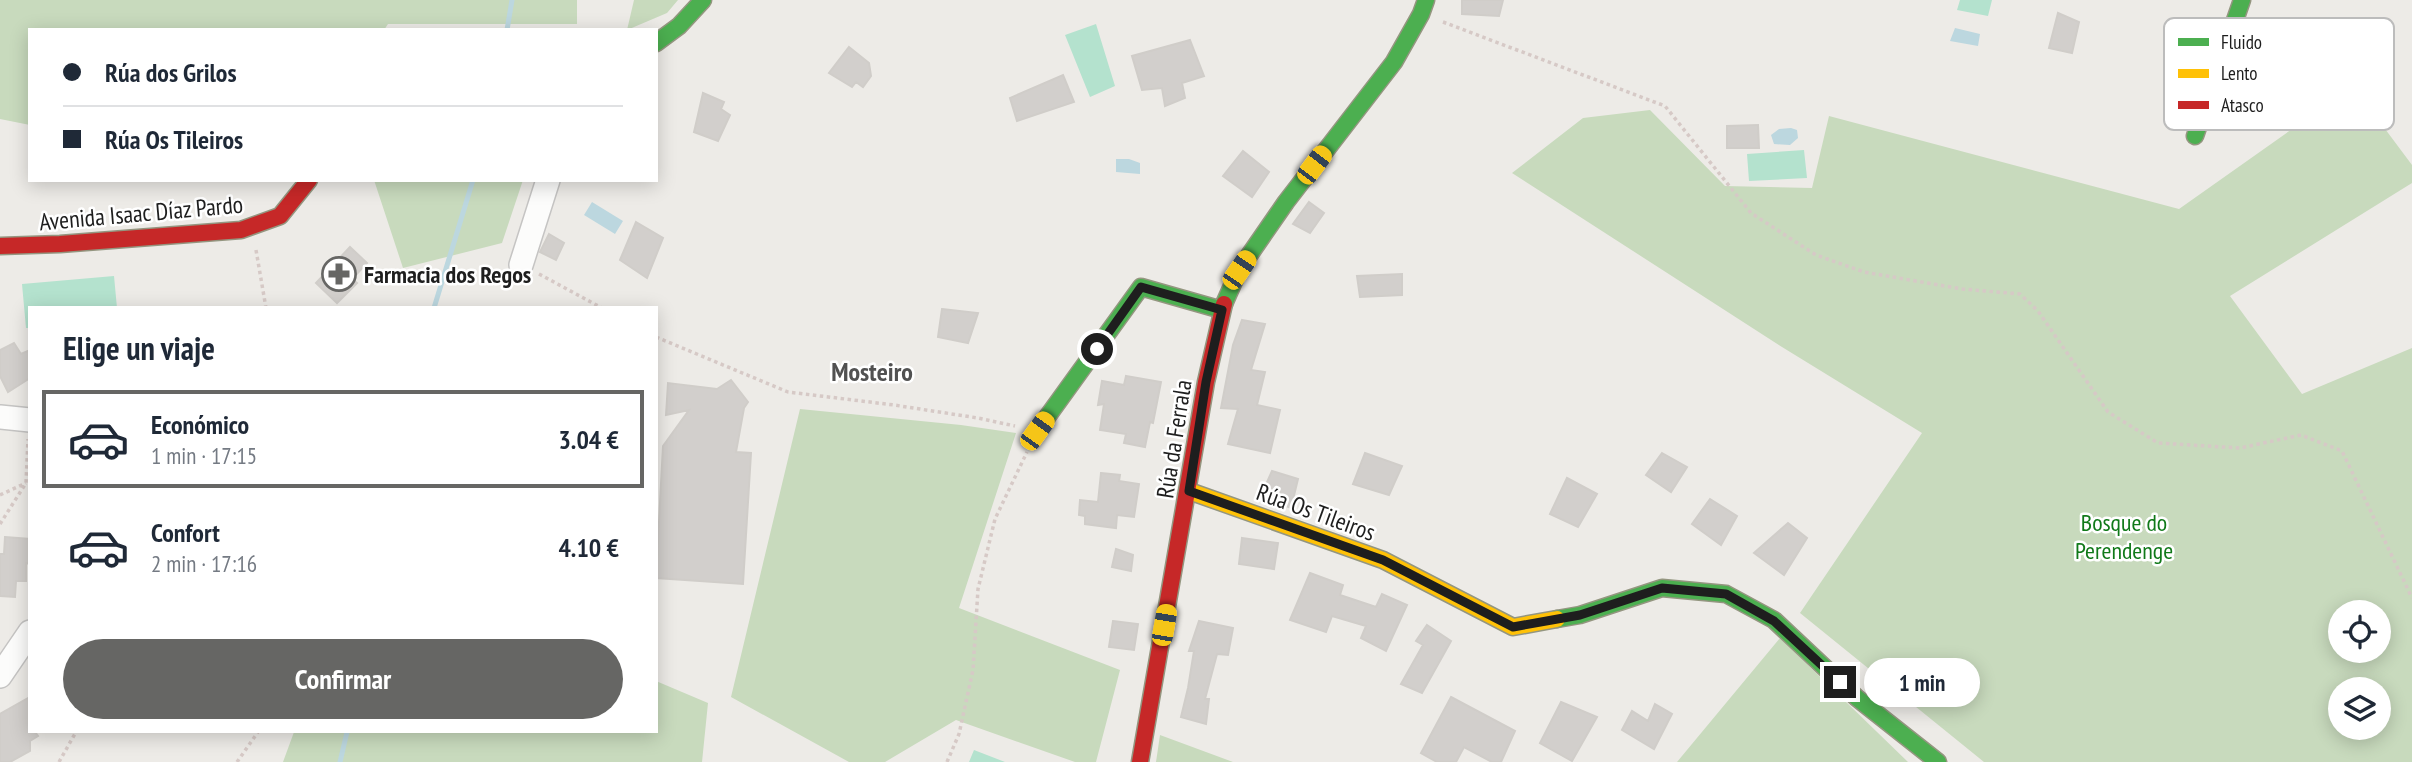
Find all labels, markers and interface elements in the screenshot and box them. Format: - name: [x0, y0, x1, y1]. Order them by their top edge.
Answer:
- legend: [2164, 18, 2394, 130]
- text: Fluido: [2221, 30, 2262, 54]
- text: Rúa dos Grilos: [105, 56, 237, 89]
- text: Lento: [2221, 61, 2258, 85]
- text: Atasco: [2221, 93, 2264, 117]
- text: Rúa Os Tileiros: [105, 123, 243, 156]
- car: [1293, 142, 1336, 188]
- street label: Avenida Isaac Díaz Pardo: [38, 189, 244, 237]
- car: [1219, 247, 1260, 293]
- pharmacy icon: Farmacia dos Regos: [320, 255, 358, 293]
- place label: Farmacia dos Regos: [364, 259, 531, 290]
- text: Elige un viaje: [63, 327, 215, 369]
- route start: [1081, 333, 1113, 365]
- district label: Mosteiro: [831, 355, 913, 388]
- street label: Rúa da Ferrala: [1149, 378, 1199, 500]
- icon: car: [67, 408, 130, 471]
- text: Económico: [151, 408, 249, 441]
- car: [1017, 408, 1058, 454]
- text: 3.04 €: [558, 423, 619, 456]
- text: 1 min · 17:15: [151, 441, 257, 470]
- street label: Rúa Os Tileiros: [1252, 476, 1380, 548]
- park label: Bosque do Perendenge: [2075, 507, 2173, 566]
- icon: car: [67, 516, 130, 579]
- text: Confort: [151, 516, 220, 549]
- text: 4.10 €: [558, 531, 619, 564]
- text: 2 min · 17:16: [151, 549, 257, 578]
- map controls: [2328, 600, 2391, 740]
- button: locate: [2328, 600, 2391, 663]
- car: [1151, 602, 1178, 648]
- button: Confirmar: [63, 639, 623, 719]
- callout: 1 min: [1864, 658, 1980, 706]
- route end: [1824, 666, 1856, 698]
- text: 1 min: [1899, 668, 1945, 697]
- button: layers: [2328, 677, 2391, 740]

